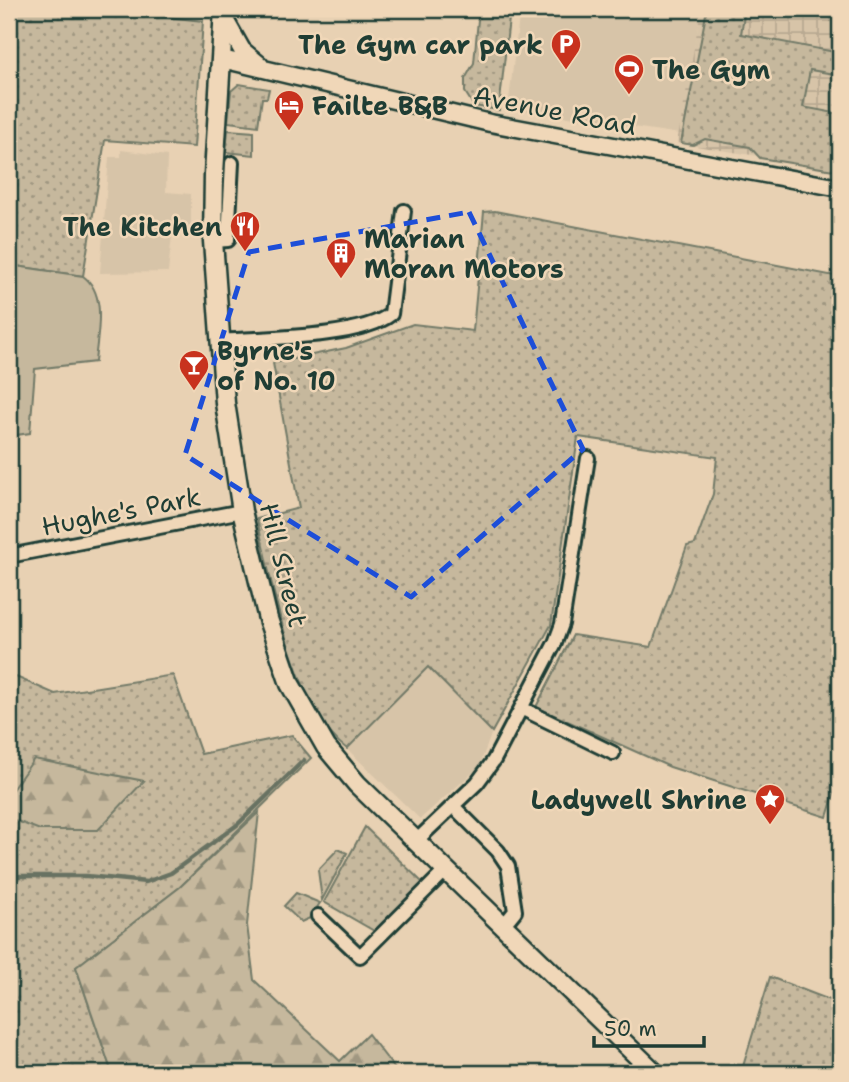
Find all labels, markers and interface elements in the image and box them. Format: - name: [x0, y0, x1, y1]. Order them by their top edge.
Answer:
- place label: The Gym car park: [298, 27, 543, 62]
- parking icon: The Gym car park: [549, 27, 583, 71]
- sports icon: The Gym: [612, 52, 646, 96]
- place label: The Gym: [652, 52, 771, 87]
- street label: Avenue Road: [470, 77, 640, 143]
- hotel icon: Failte B&B: [272, 88, 306, 132]
- place label: Failte B&B: [312, 88, 448, 123]
- place label: The Kitchen: [63, 209, 222, 244]
- restaurant icon: The Kitchen: [228, 209, 262, 253]
- place label: Marian Moran Motors: [364, 221, 564, 286]
- building icon: Marian Moran Motors: [324, 236, 358, 280]
- place label: Byrne's of No. 10: [217, 333, 336, 398]
- bar icon: Byrne's of No. 10: [177, 348, 211, 392]
- street label: Hughe's Park: [38, 478, 204, 544]
- street label: Hill Street: [252, 499, 316, 631]
- place label: Ladywell Shrine: [531, 782, 747, 817]
- place icon: Ladywell Shrine: [753, 782, 787, 826]
- scale bar: [594, 1005, 704, 1049]
- text: 50 m: [604, 1015, 657, 1043]

